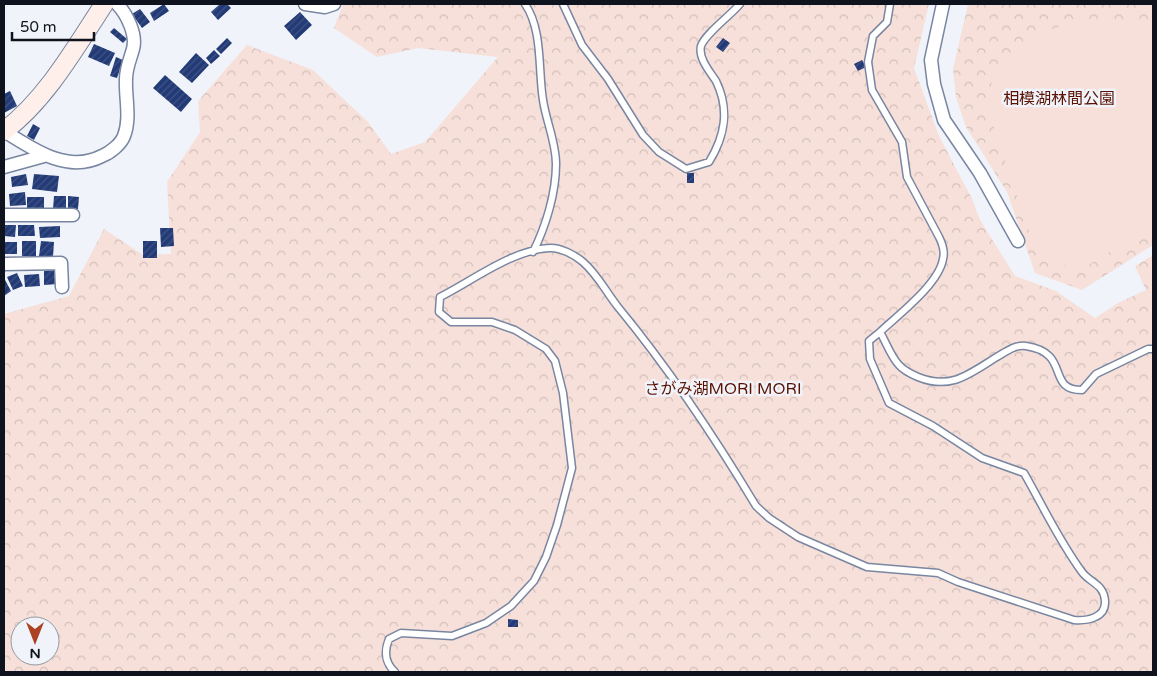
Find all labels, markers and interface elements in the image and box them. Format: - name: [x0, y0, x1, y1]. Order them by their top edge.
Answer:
- scale bar: [12, 10, 95, 42]
- text: 50 m: [20, 18, 57, 36]
- park label: 相模湖林間公園: [1003, 89, 1115, 109]
- park label: さがみ湖MORI MORI: [645, 379, 801, 399]
- north arrow: [10, 616, 60, 666]
- text: N: [29, 645, 41, 662]

